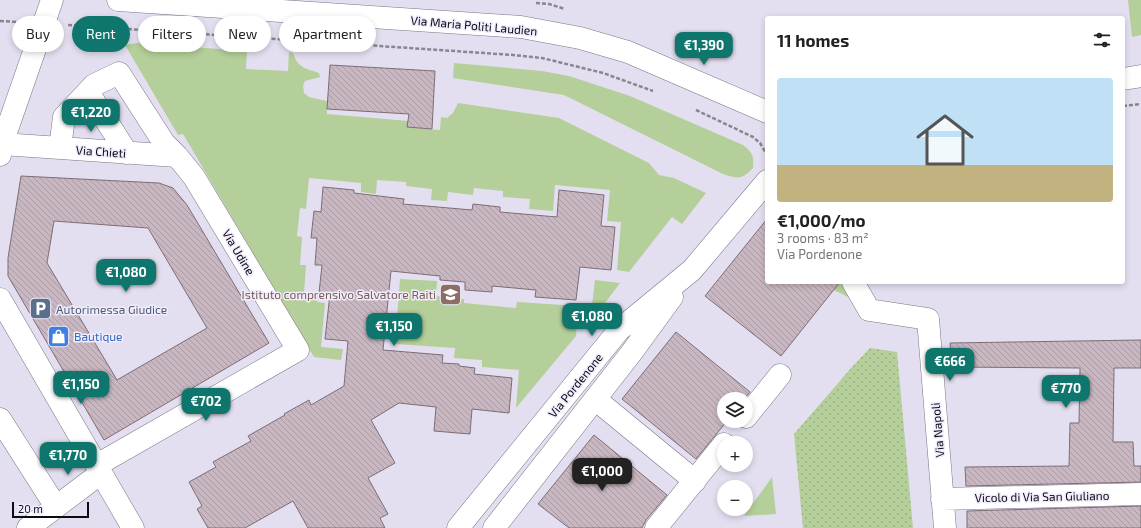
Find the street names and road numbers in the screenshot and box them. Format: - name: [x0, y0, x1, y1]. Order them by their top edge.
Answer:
- street label: Via Maria Politi Laudien: [410, 12, 538, 38]
- street label: Via Chieti: [75, 142, 127, 160]
- street label: Via Udine: [220, 227, 258, 277]
- street label: Via Pordenone: [545, 350, 605, 420]
- street label: Via Napoli: [928, 402, 946, 458]
- street label: Vicolo di Via San Giuliano: [974, 488, 1110, 504]

